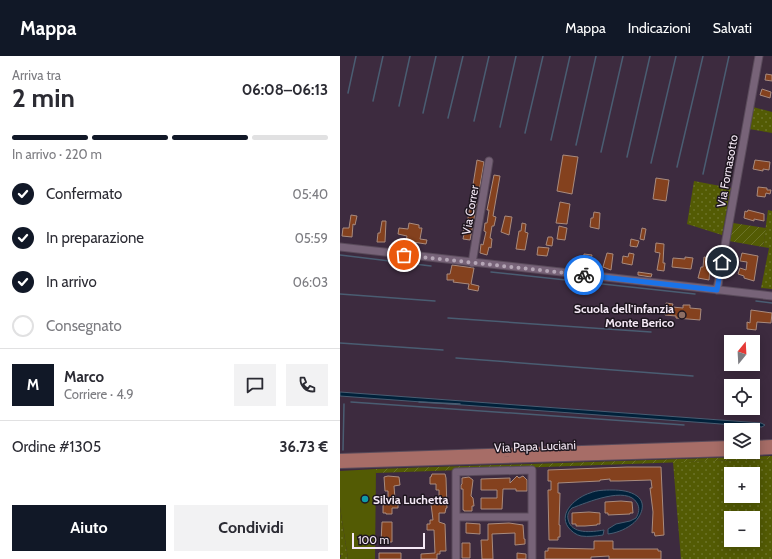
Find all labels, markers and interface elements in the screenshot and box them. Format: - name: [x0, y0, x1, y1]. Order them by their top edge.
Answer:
- text: Mappa: [20, 17, 76, 40]
- text: Mappa: [565, 19, 606, 37]
- text: Indicazioni: [628, 19, 691, 37]
- text: Salvati: [713, 19, 752, 37]
- text: Arriva tra: [12, 67, 61, 83]
- text: 06:08–06:13: [242, 81, 328, 99]
- text: 2 min: [12, 82, 75, 114]
- street label: Via Fornasotto: [713, 133, 741, 209]
- text: In arrivo · 220 m: [12, 146, 102, 162]
- icon: check: [12, 183, 34, 205]
- street label: Via Correr: [458, 184, 482, 236]
- text: Confermato: [46, 185, 122, 203]
- text: 05:40: [293, 186, 328, 202]
- icon: check: [12, 227, 34, 249]
- text: In preparazione: [46, 229, 144, 247]
- text: 05:59: [295, 230, 328, 246]
- pin: [387, 238, 421, 272]
- icon: bag: [393, 244, 415, 266]
- pin: [705, 245, 739, 279]
- icon: home: [711, 251, 733, 273]
- courier: [564, 255, 604, 295]
- icon: bike: [573, 264, 595, 286]
- icon: check: [12, 271, 34, 293]
- text: In arrivo: [46, 273, 97, 291]
- text: 06:03: [293, 274, 328, 290]
- place label: Scuola dell'infanzia Monte Berico: [574, 301, 674, 330]
- marker: Scuola dell'infanzia Monte Berico: [677, 310, 687, 320]
- text: Consegnato: [46, 317, 122, 335]
- north arrow: [724, 335, 760, 371]
- map controls: [724, 335, 760, 547]
- button: chat: [234, 364, 276, 406]
- button: phone: [286, 364, 328, 406]
- text: Marco: [64, 368, 104, 386]
- text: M: [27, 376, 39, 394]
- button: locate: [724, 379, 760, 415]
- text: Corriere · 4.9: [64, 386, 134, 402]
- button: layers: [724, 423, 760, 459]
- street label: Via Papa Luciani: [494, 437, 576, 455]
- text: Ordine #1305: [12, 438, 101, 456]
- text: 36.73 €: [279, 438, 328, 456]
- button: +: [724, 467, 760, 503]
- place label: Silvia Luchetta: [373, 492, 448, 507]
- marker: Silvia Luchetta: [360, 494, 370, 504]
- button: Aiuto: [12, 505, 166, 551]
- button: Condividi: [174, 505, 328, 551]
- button: −: [724, 511, 760, 547]
- scale bar: [352, 531, 425, 550]
- text: 100 m: [358, 533, 389, 547]

